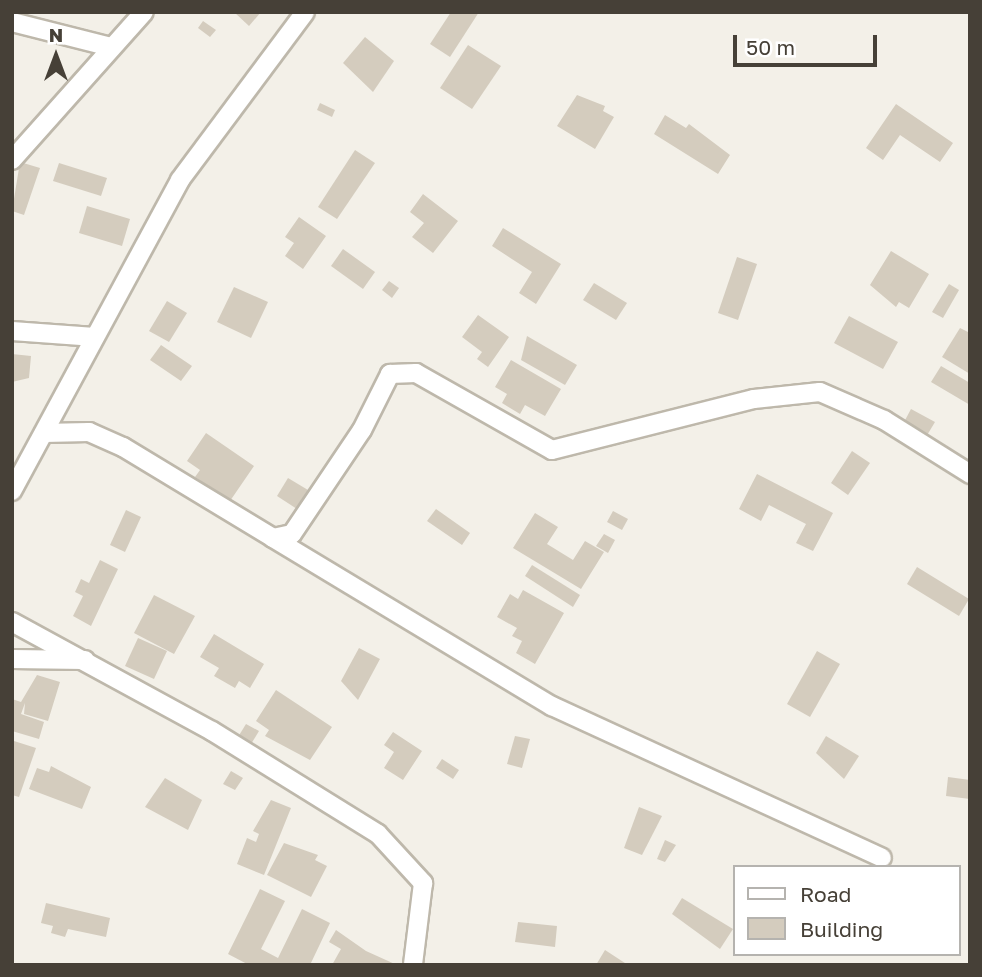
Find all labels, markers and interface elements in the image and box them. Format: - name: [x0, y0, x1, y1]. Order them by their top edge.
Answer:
- north arrow: [21, 21, 91, 91]
- scale bar: [737, 21, 880, 65]
- text: N: [49, 23, 63, 46]
- text: 50 m: [746, 34, 795, 60]
- legend: [734, 865, 961, 956]
- text: Road: [800, 881, 851, 907]
- text: Building: [800, 916, 883, 942]

